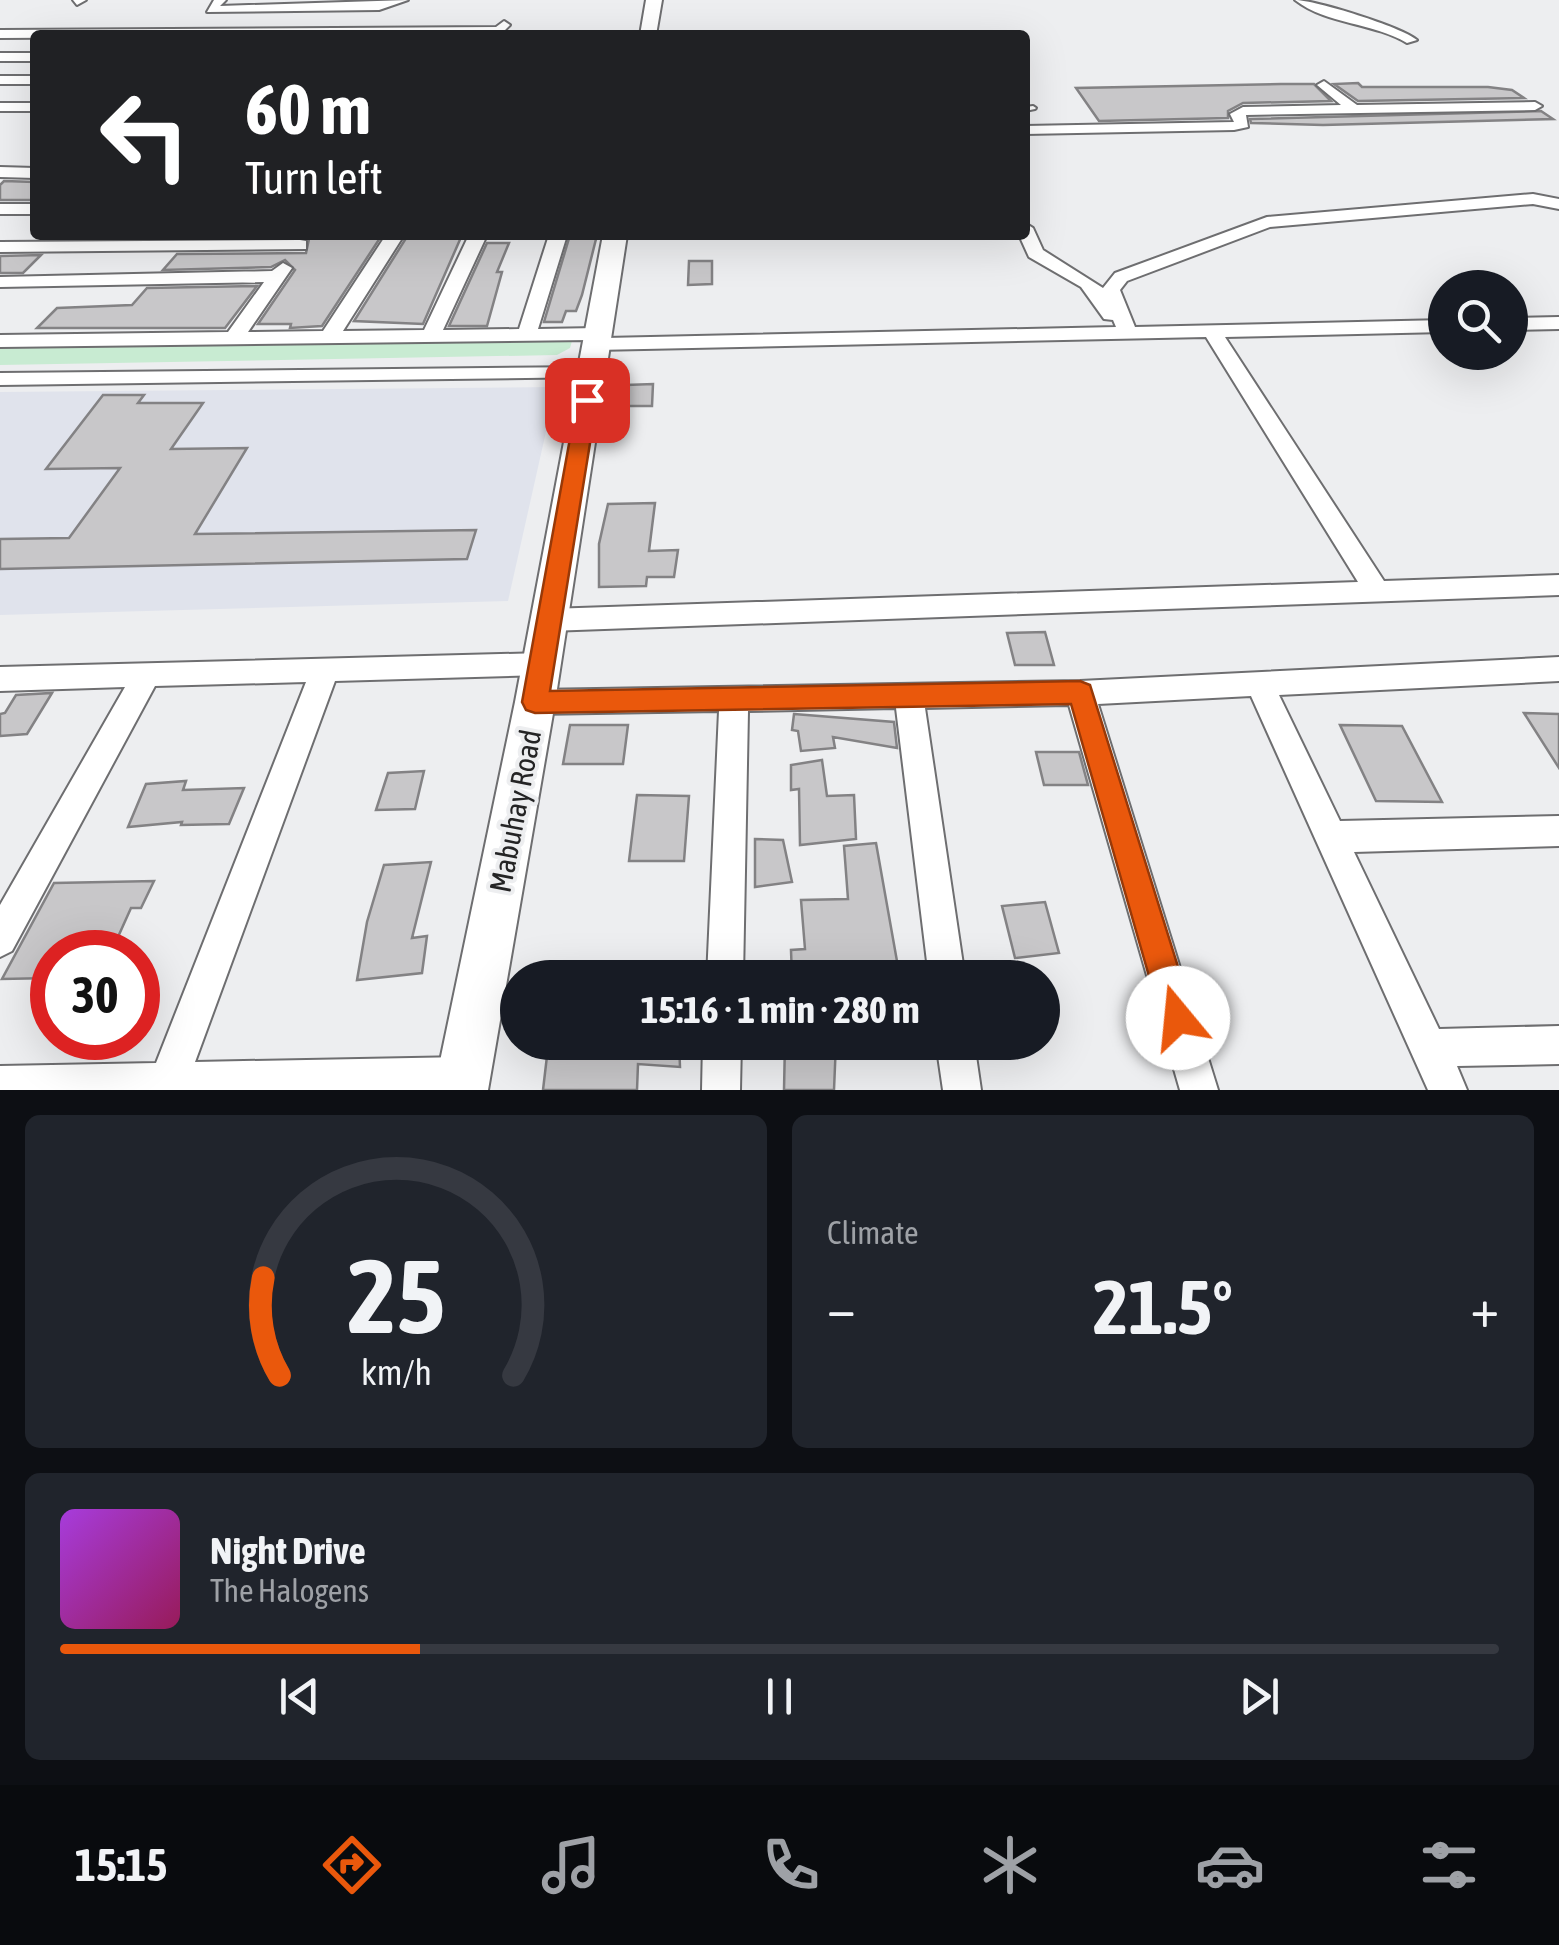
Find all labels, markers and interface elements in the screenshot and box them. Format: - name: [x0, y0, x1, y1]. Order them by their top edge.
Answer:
- text: 60 m: [245, 69, 371, 149]
- icon: left: [80, 70, 210, 200]
- text: Turn left: [245, 152, 383, 204]
- map controls: [1428, 270, 1528, 370]
- button: search: [1428, 270, 1528, 370]
- pin: [545, 358, 630, 443]
- icon: arrive: [560, 373, 615, 428]
- street label: Mabuhay Road: [483, 727, 547, 895]
- speed limit sign: 30: [30, 930, 160, 1060]
- position arrow: [1126, 966, 1230, 1070]
- text: 15:16 · 1 min · 280 m: [640, 988, 920, 1031]
- text: Climate: [827, 1214, 919, 1251]
- text: 25: [347, 1236, 445, 1355]
- text: 21.5°: [1093, 1264, 1233, 1350]
- text: −: [827, 1276, 856, 1339]
- text: +: [1470, 1276, 1499, 1339]
- text: km/h: [361, 1352, 431, 1393]
- text: Night Drive: [210, 1529, 366, 1572]
- text: The Halogens: [210, 1572, 369, 1609]
- icon: previous: [272, 1669, 327, 1724]
- icon: pause: [752, 1669, 807, 1724]
- icon: next: [1232, 1669, 1287, 1724]
- icon: directions: [317, 1830, 387, 1900]
- icon: music: [536, 1830, 606, 1900]
- icon: phone: [756, 1830, 826, 1900]
- icon: climate: [975, 1830, 1045, 1900]
- icon: car: [1195, 1830, 1265, 1900]
- icon: filters: [1414, 1830, 1484, 1900]
- text: 15:15: [75, 1839, 167, 1891]

